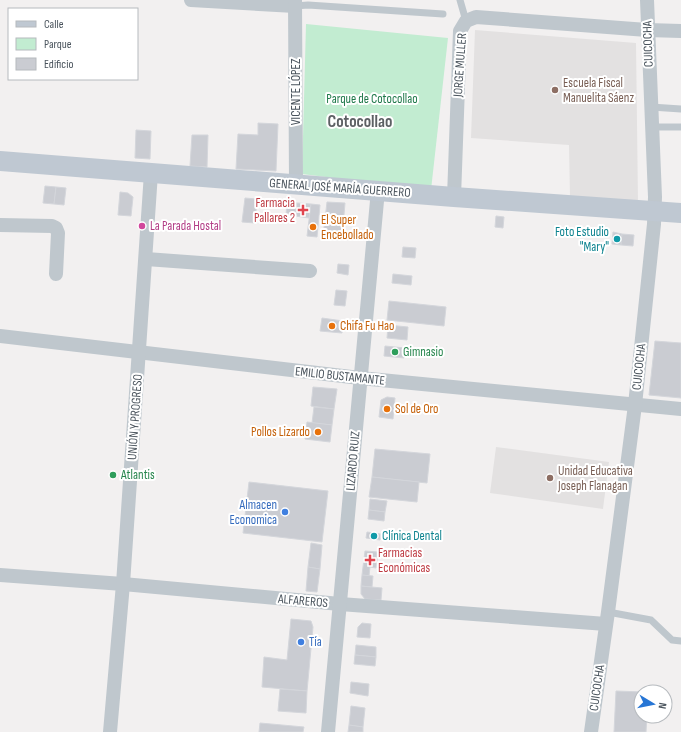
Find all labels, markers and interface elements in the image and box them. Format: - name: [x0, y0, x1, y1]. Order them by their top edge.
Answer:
- legend: [8, 8, 138, 80]
- text: Calle: [44, 17, 64, 32]
- street label: CUICOCHA: [639, 20, 657, 68]
- street label: JORGE MULLER: [450, 32, 470, 99]
- text: Parque: [44, 37, 72, 52]
- text: Edificio: [44, 57, 73, 72]
- street label: VICENTE LÓPEZ: [288, 58, 304, 125]
- place label: Escuela Fiscal Manuelita Sáenz: [563, 75, 634, 106]
- marker: Escuela Fiscal Manuelita Sáenz: [550, 85, 560, 95]
- park label: Parque de Cotocollao: [326, 91, 418, 107]
- district label: Cotocollao: [328, 112, 392, 132]
- street label: GENERAL JOSÉ MARÍA GUERRERO: [269, 175, 411, 201]
- place label: Farmacia Pallares 2: [254, 195, 295, 226]
- marker: Farmacia Pallares 2: [298, 205, 308, 215]
- place label: El Super Encebollado: [321, 212, 374, 243]
- place label: La Parada Hostal: [150, 218, 221, 234]
- marker: La Parada Hostal: [137, 221, 147, 231]
- marker: El Super Encebollado: [308, 222, 318, 232]
- place label: Foto Estudio "Mary": [555, 224, 609, 255]
- marker: Foto Estudio "Mary": [612, 234, 622, 244]
- place label: Chifa Fu Hao: [340, 318, 394, 334]
- marker: Chifa Fu Hao: [327, 321, 337, 331]
- street label: CUICOCHA: [629, 343, 649, 391]
- place label: Gimnasio: [403, 344, 443, 360]
- marker: Gimnasio: [390, 347, 400, 357]
- street label: EMILIO BUSTAMANTE: [294, 363, 386, 389]
- street label: UNIÓN Y PROGRESO: [124, 374, 146, 460]
- place label: Sol de Oro: [395, 401, 439, 417]
- marker: Sol de Oro: [382, 404, 392, 414]
- place label: Pollos Lizardo: [251, 424, 310, 440]
- marker: Pollos Lizardo: [313, 427, 323, 437]
- street label: LIZARDO RUIZ: [342, 430, 364, 491]
- place label: Unidad Educativa Joseph Flanagan: [557, 463, 633, 494]
- place label: Atlantis: [120, 467, 155, 483]
- marker: Atlantis: [108, 470, 118, 480]
- marker: Unidad Educativa Joseph Flanagan: [545, 473, 555, 483]
- place label: Almacen Economica: [229, 497, 277, 528]
- marker: Almacen Economica: [280, 507, 290, 517]
- place label: Clínica Dental: [382, 528, 442, 544]
- marker: Clínica Dental: [369, 531, 379, 541]
- place label: Farmacias Económicas: [378, 545, 431, 576]
- marker: Farmacias Económicas: [365, 555, 375, 565]
- street label: ALFAREROS: [276, 591, 329, 611]
- place label: Tía: [309, 634, 322, 650]
- marker: Tía: [296, 637, 306, 647]
- street label: CUICOCHA: [586, 663, 608, 712]
- north arrow: [633, 684, 673, 724]
- text: N: [655, 702, 669, 710]

